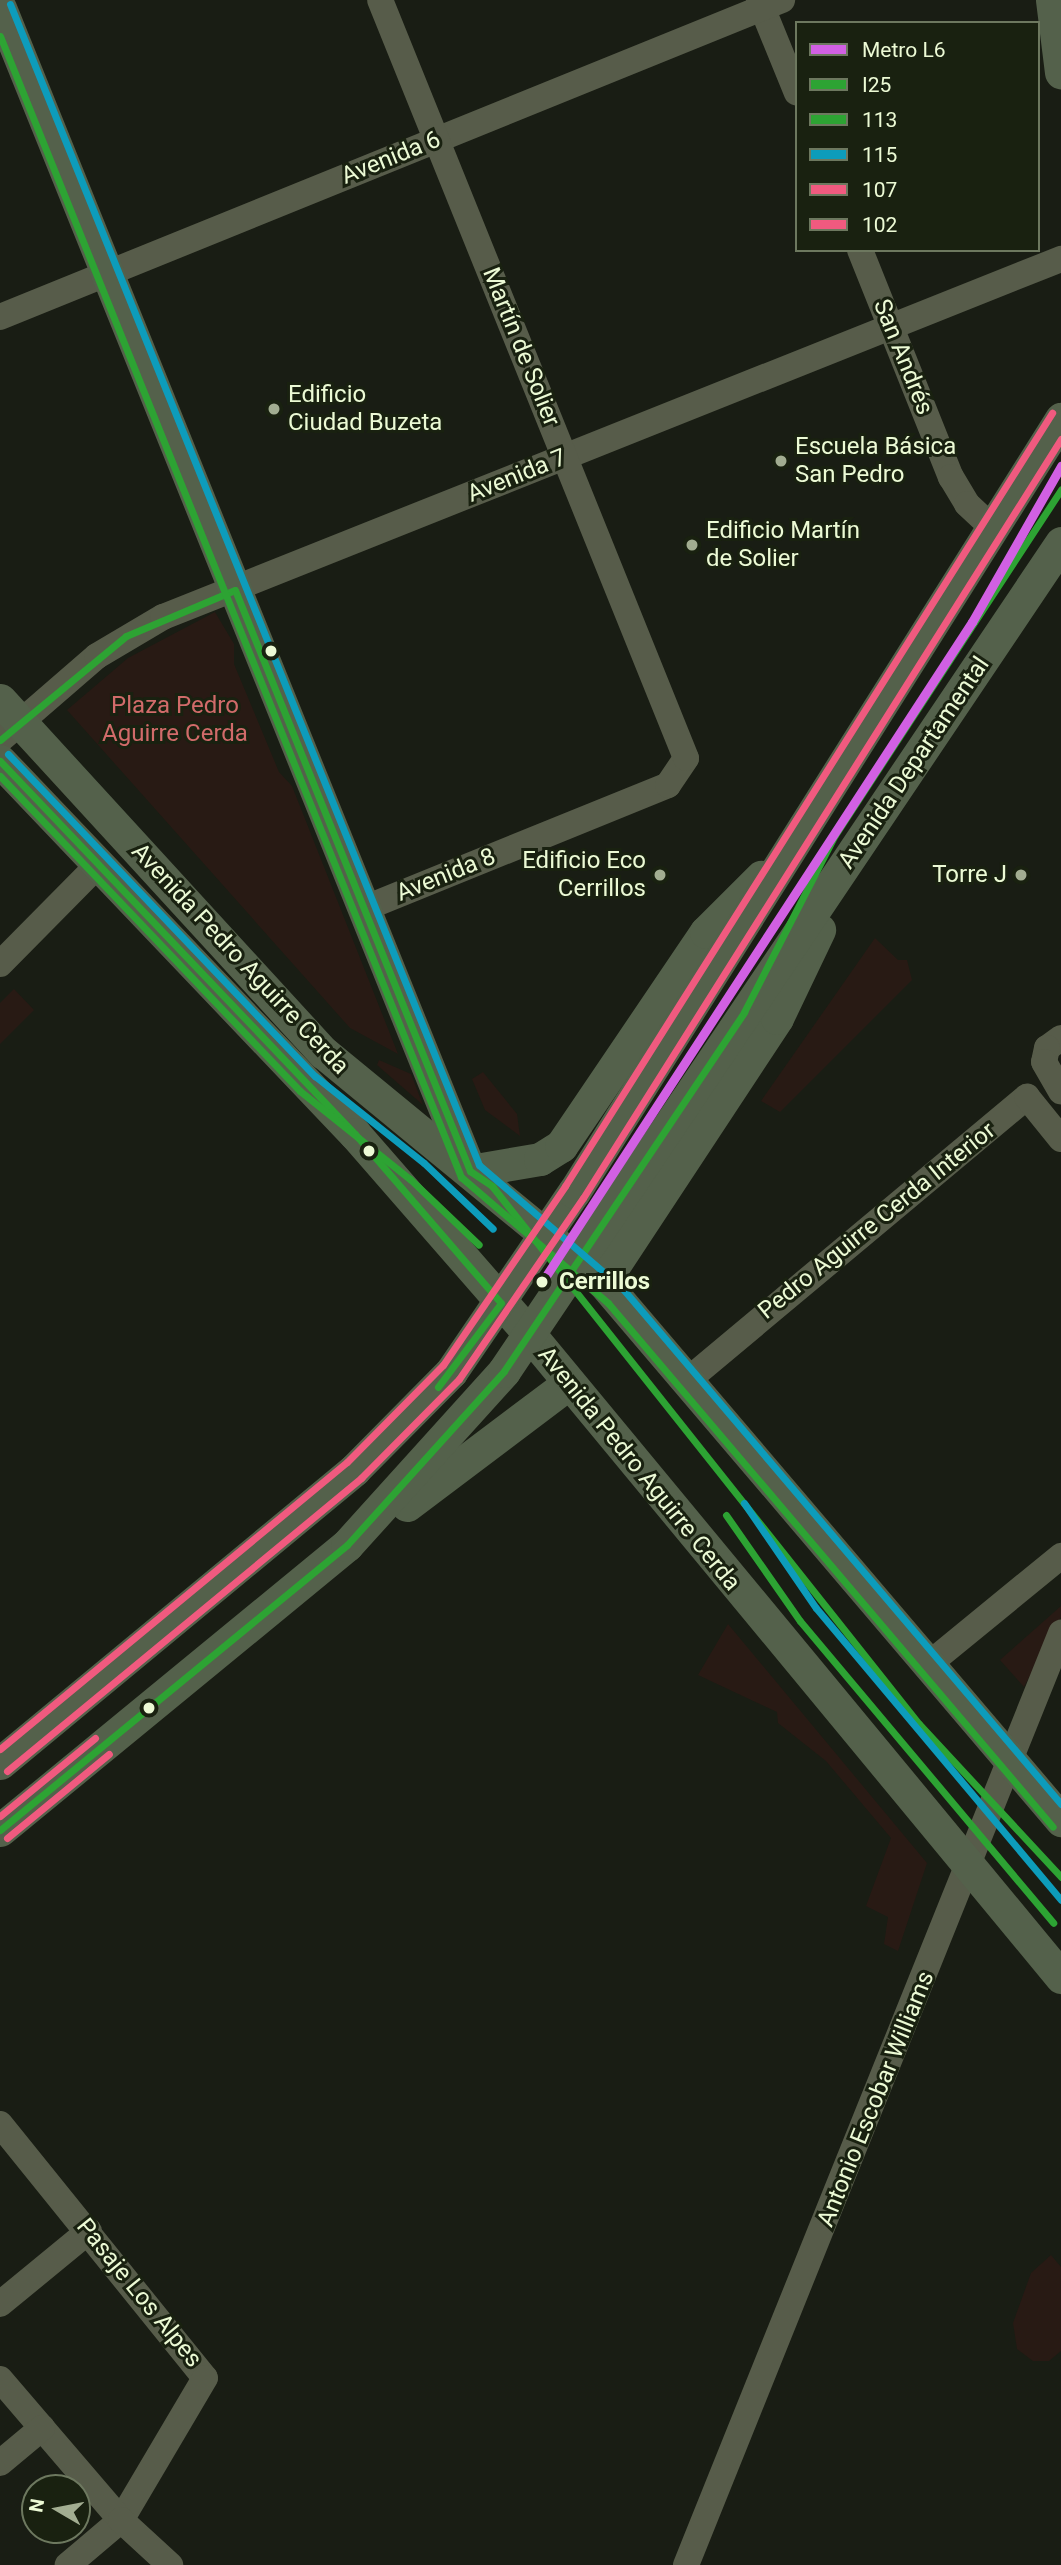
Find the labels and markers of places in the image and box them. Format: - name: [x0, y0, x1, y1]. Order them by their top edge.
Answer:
- place label: Edificio Ciudad Buzeta: [288, 381, 442, 437]
- marker: Edificio Ciudad Buzeta: [266, 401, 282, 417]
- place label: Escuela Básica San Pedro: [795, 433, 956, 489]
- marker: Escuela Básica San Pedro: [773, 453, 789, 469]
- place label: Edificio Martín de Solier: [706, 517, 860, 573]
- marker: Edificio Martín de Solier: [684, 537, 700, 553]
- unlabelled marker: [264, 644, 278, 658]
- place label: Edificio Eco Cerrillos: [522, 847, 646, 903]
- place label: Torre J: [932, 861, 1007, 889]
- marker: Edificio Eco Cerrillos: [652, 867, 668, 883]
- marker: Torre J: [1013, 867, 1029, 883]
- unlabelled marker: [362, 1144, 376, 1158]
- place label: Cerrillos: [559, 1268, 650, 1296]
- marker: Cerrillos: [531, 1271, 553, 1293]
- unlabelled marker: [142, 1701, 156, 1715]

